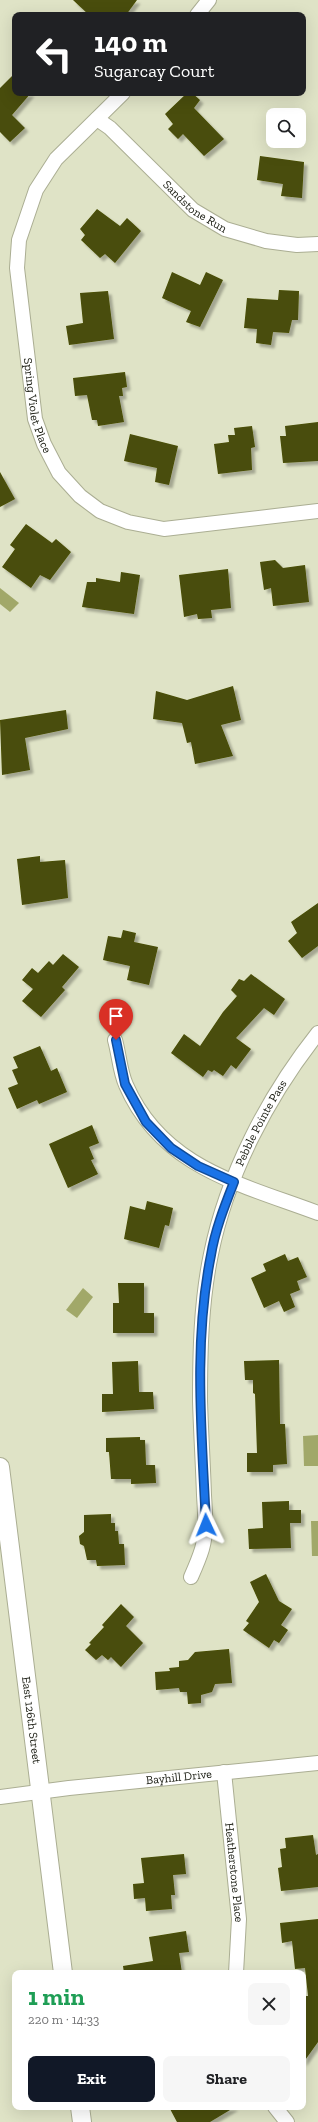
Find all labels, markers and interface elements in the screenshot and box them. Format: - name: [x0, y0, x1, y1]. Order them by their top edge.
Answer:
- text: 140 m: [94, 26, 167, 59]
- icon: left: [28, 28, 80, 80]
- text: Sugarcay Court: [94, 60, 215, 82]
- map controls: [266, 108, 306, 148]
- button: search: [266, 108, 306, 148]
- street label: Sandstone Run: [160, 177, 230, 236]
- street label: Spring Violet Place: [21, 357, 55, 456]
- pin: [99, 999, 133, 1040]
- icon: arrive: [105, 1005, 127, 1027]
- street label: Pebble Pointe Pass: [232, 1077, 290, 1168]
- position arrow: [185, 1504, 227, 1546]
- street label: East 126th Street: [19, 1676, 44, 1765]
- street label: Bayhill Drive: [145, 1767, 213, 1787]
- street label: Heatherstone Place: [222, 1822, 246, 1923]
- text: 1 min: [28, 1982, 85, 2011]
- button: close: [248, 1983, 290, 2025]
- text: 220 m · 14:33: [28, 2012, 99, 2027]
- button: Exit: [28, 2056, 155, 2102]
- button: Share: [163, 2056, 290, 2102]

